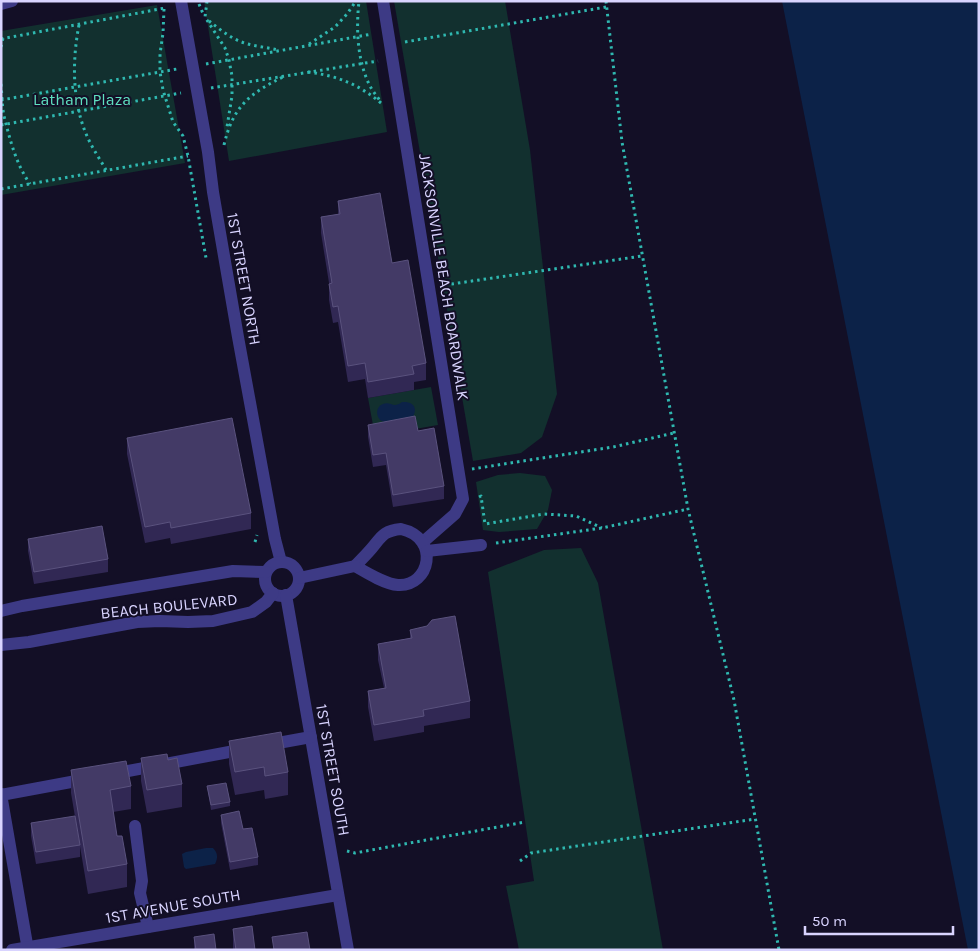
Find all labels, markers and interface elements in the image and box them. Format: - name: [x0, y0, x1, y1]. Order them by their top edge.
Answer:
- park label: Latham Plaza: [33, 90, 131, 109]
- street label: JACKSONVILLE BEACH BOARDWALK: [415, 152, 473, 402]
- street label: 1ST STREET NORTH: [223, 211, 265, 347]
- street label: BEACH BOULEVARD: [100, 589, 238, 623]
- street label: 1ST STREET SOUTH: [312, 703, 354, 837]
- street label: 1ST AVENUE SOUTH: [104, 885, 242, 927]
- scale bar: [805, 904, 952, 936]
- text: 50 m: [812, 912, 847, 930]

